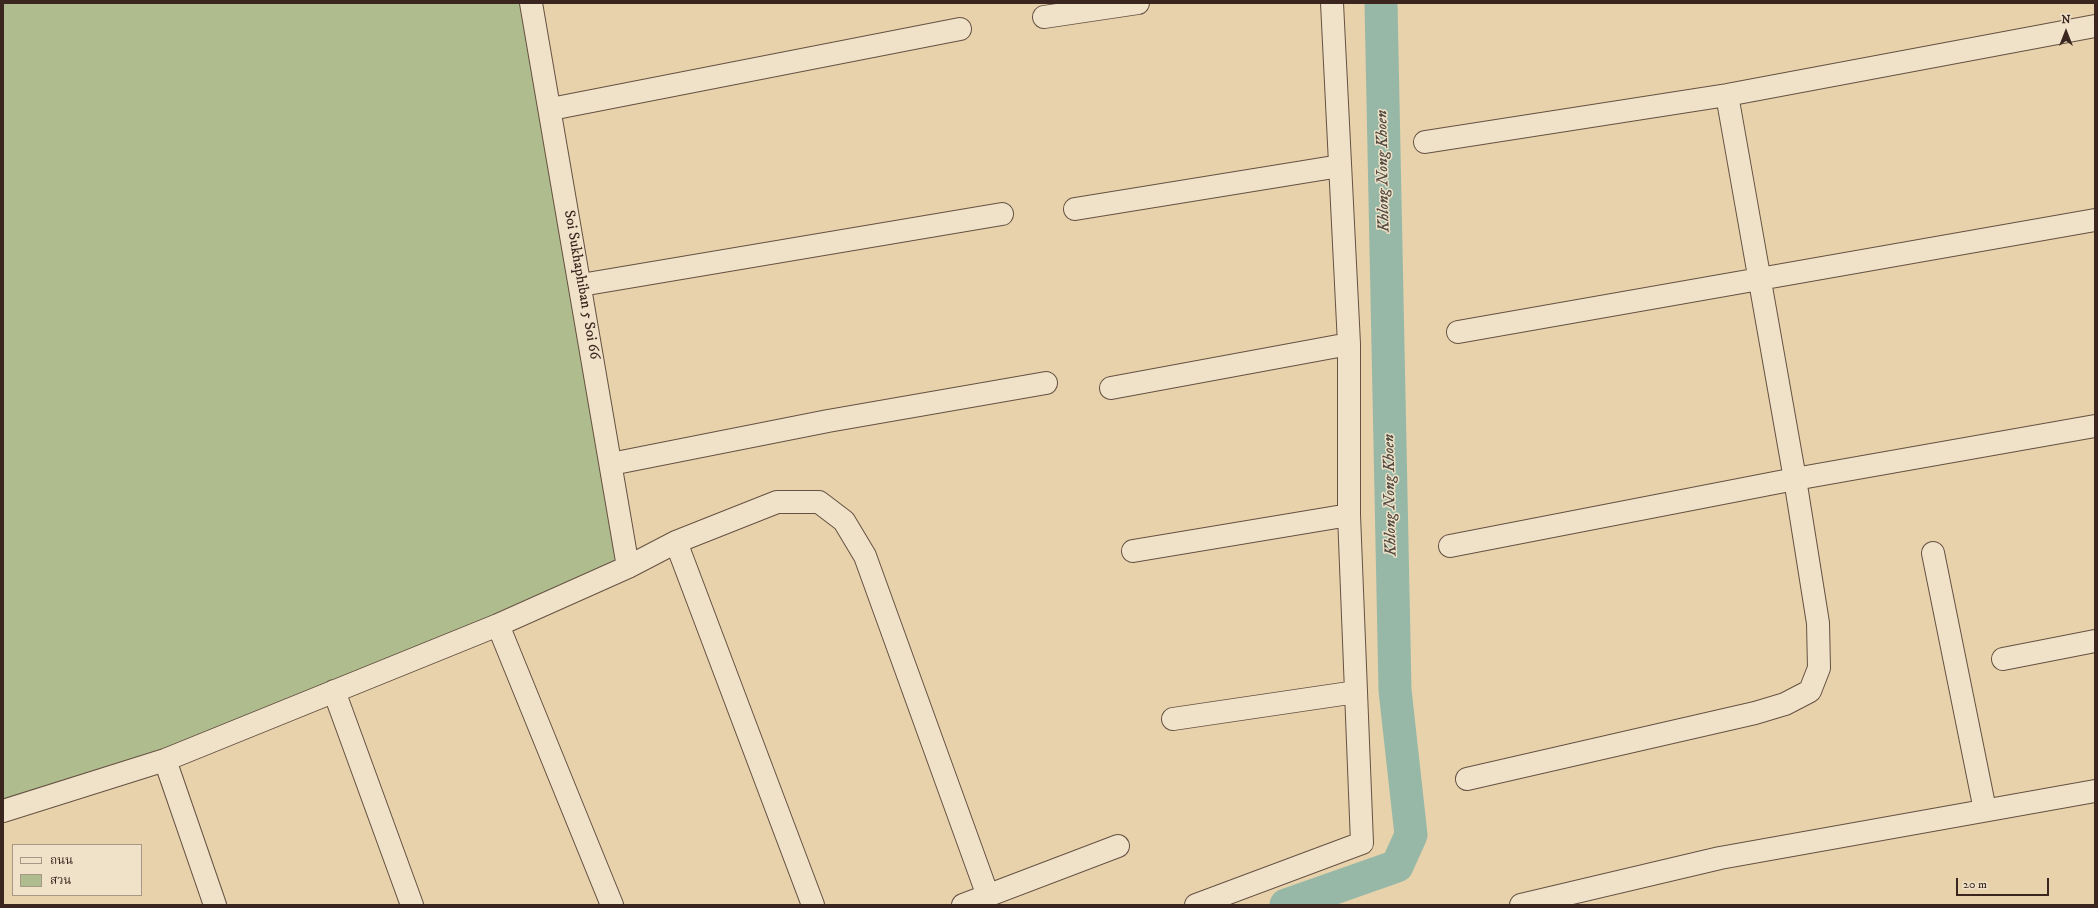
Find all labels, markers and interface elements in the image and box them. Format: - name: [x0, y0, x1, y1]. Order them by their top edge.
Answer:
- north arrow: [2046, 12, 2086, 52]
- text: N: [2061, 13, 2071, 27]
- water label: Khlong Nong Khoen: [1373, 110, 1395, 232]
- street label: Soi Sukhaphiban 5 Soi 66: [559, 209, 603, 361]
- water label: Khlong Nong Khoen: [1380, 434, 1402, 556]
- legend: [12, 844, 142, 896]
- text: ถนน: [50, 853, 73, 868]
- scale bar: [1958, 870, 2051, 896]
- text: สวน: [50, 873, 71, 888]
- text: 20 m: [1963, 877, 1987, 892]

